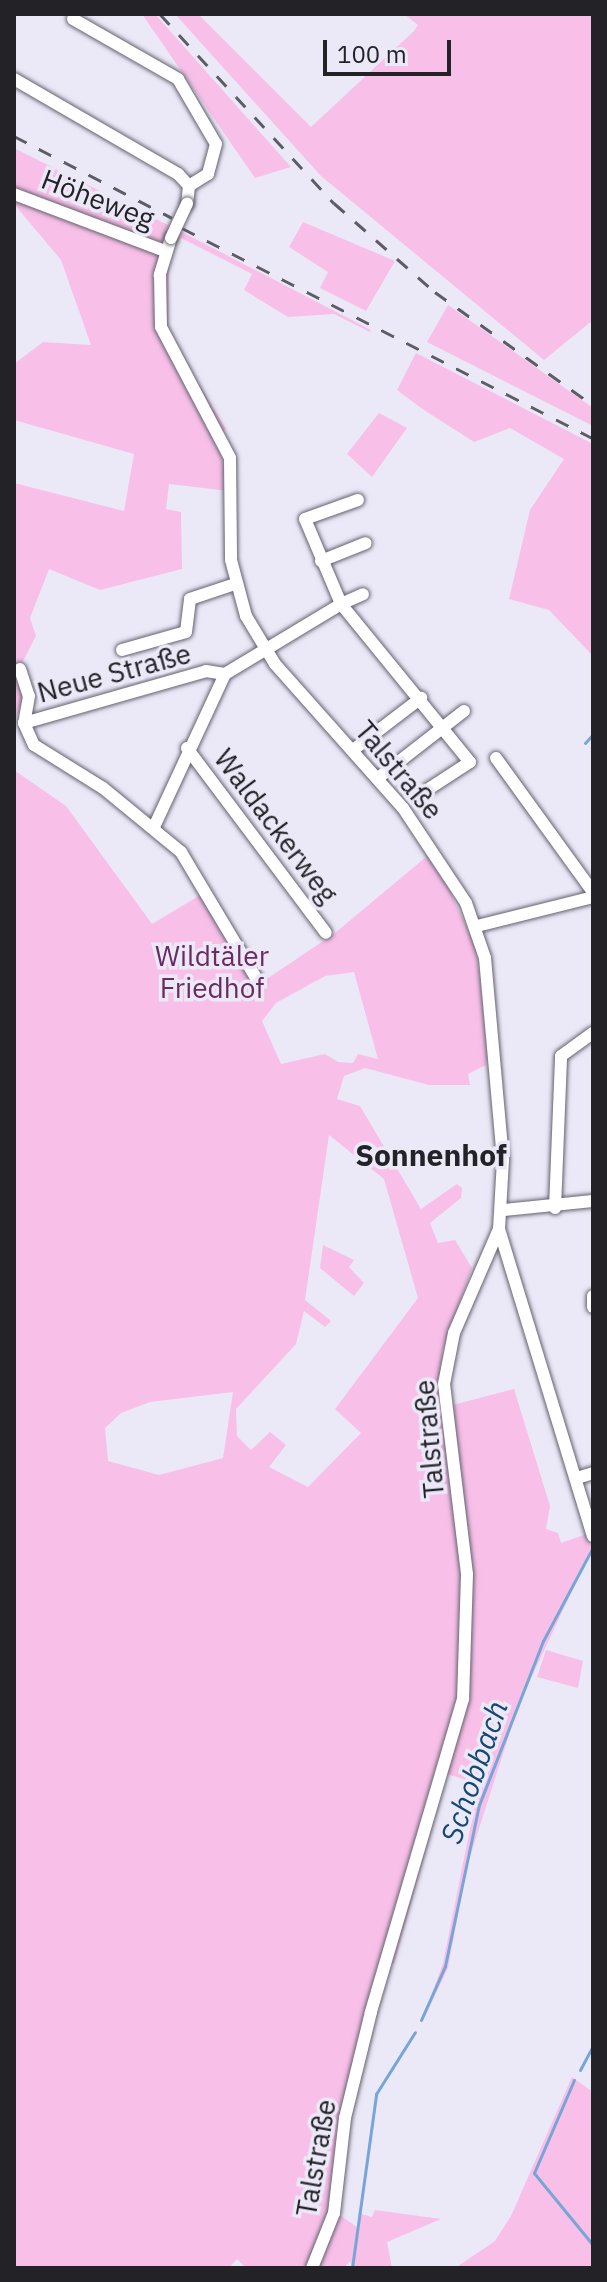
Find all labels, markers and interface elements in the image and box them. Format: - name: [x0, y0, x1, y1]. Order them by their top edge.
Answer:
- scale bar: [327, 24, 455, 74]
- text: 100 m: [337, 38, 407, 70]
- street label: Höheweg: [37, 162, 159, 236]
- street label: Neue Straße: [34, 636, 194, 710]
- street label: Talstraße: [348, 714, 450, 826]
- street label: Waldackerweg: [207, 742, 345, 910]
- park label: Wildtäler Friedhof: [155, 939, 269, 1005]
- district label: Sonnenhof: [355, 1137, 507, 1173]
- street label: Talstraße: [407, 1379, 451, 1499]
- water label: Schobbach: [433, 1696, 515, 1848]
- street label: Talstraße: [289, 2097, 343, 2219]

